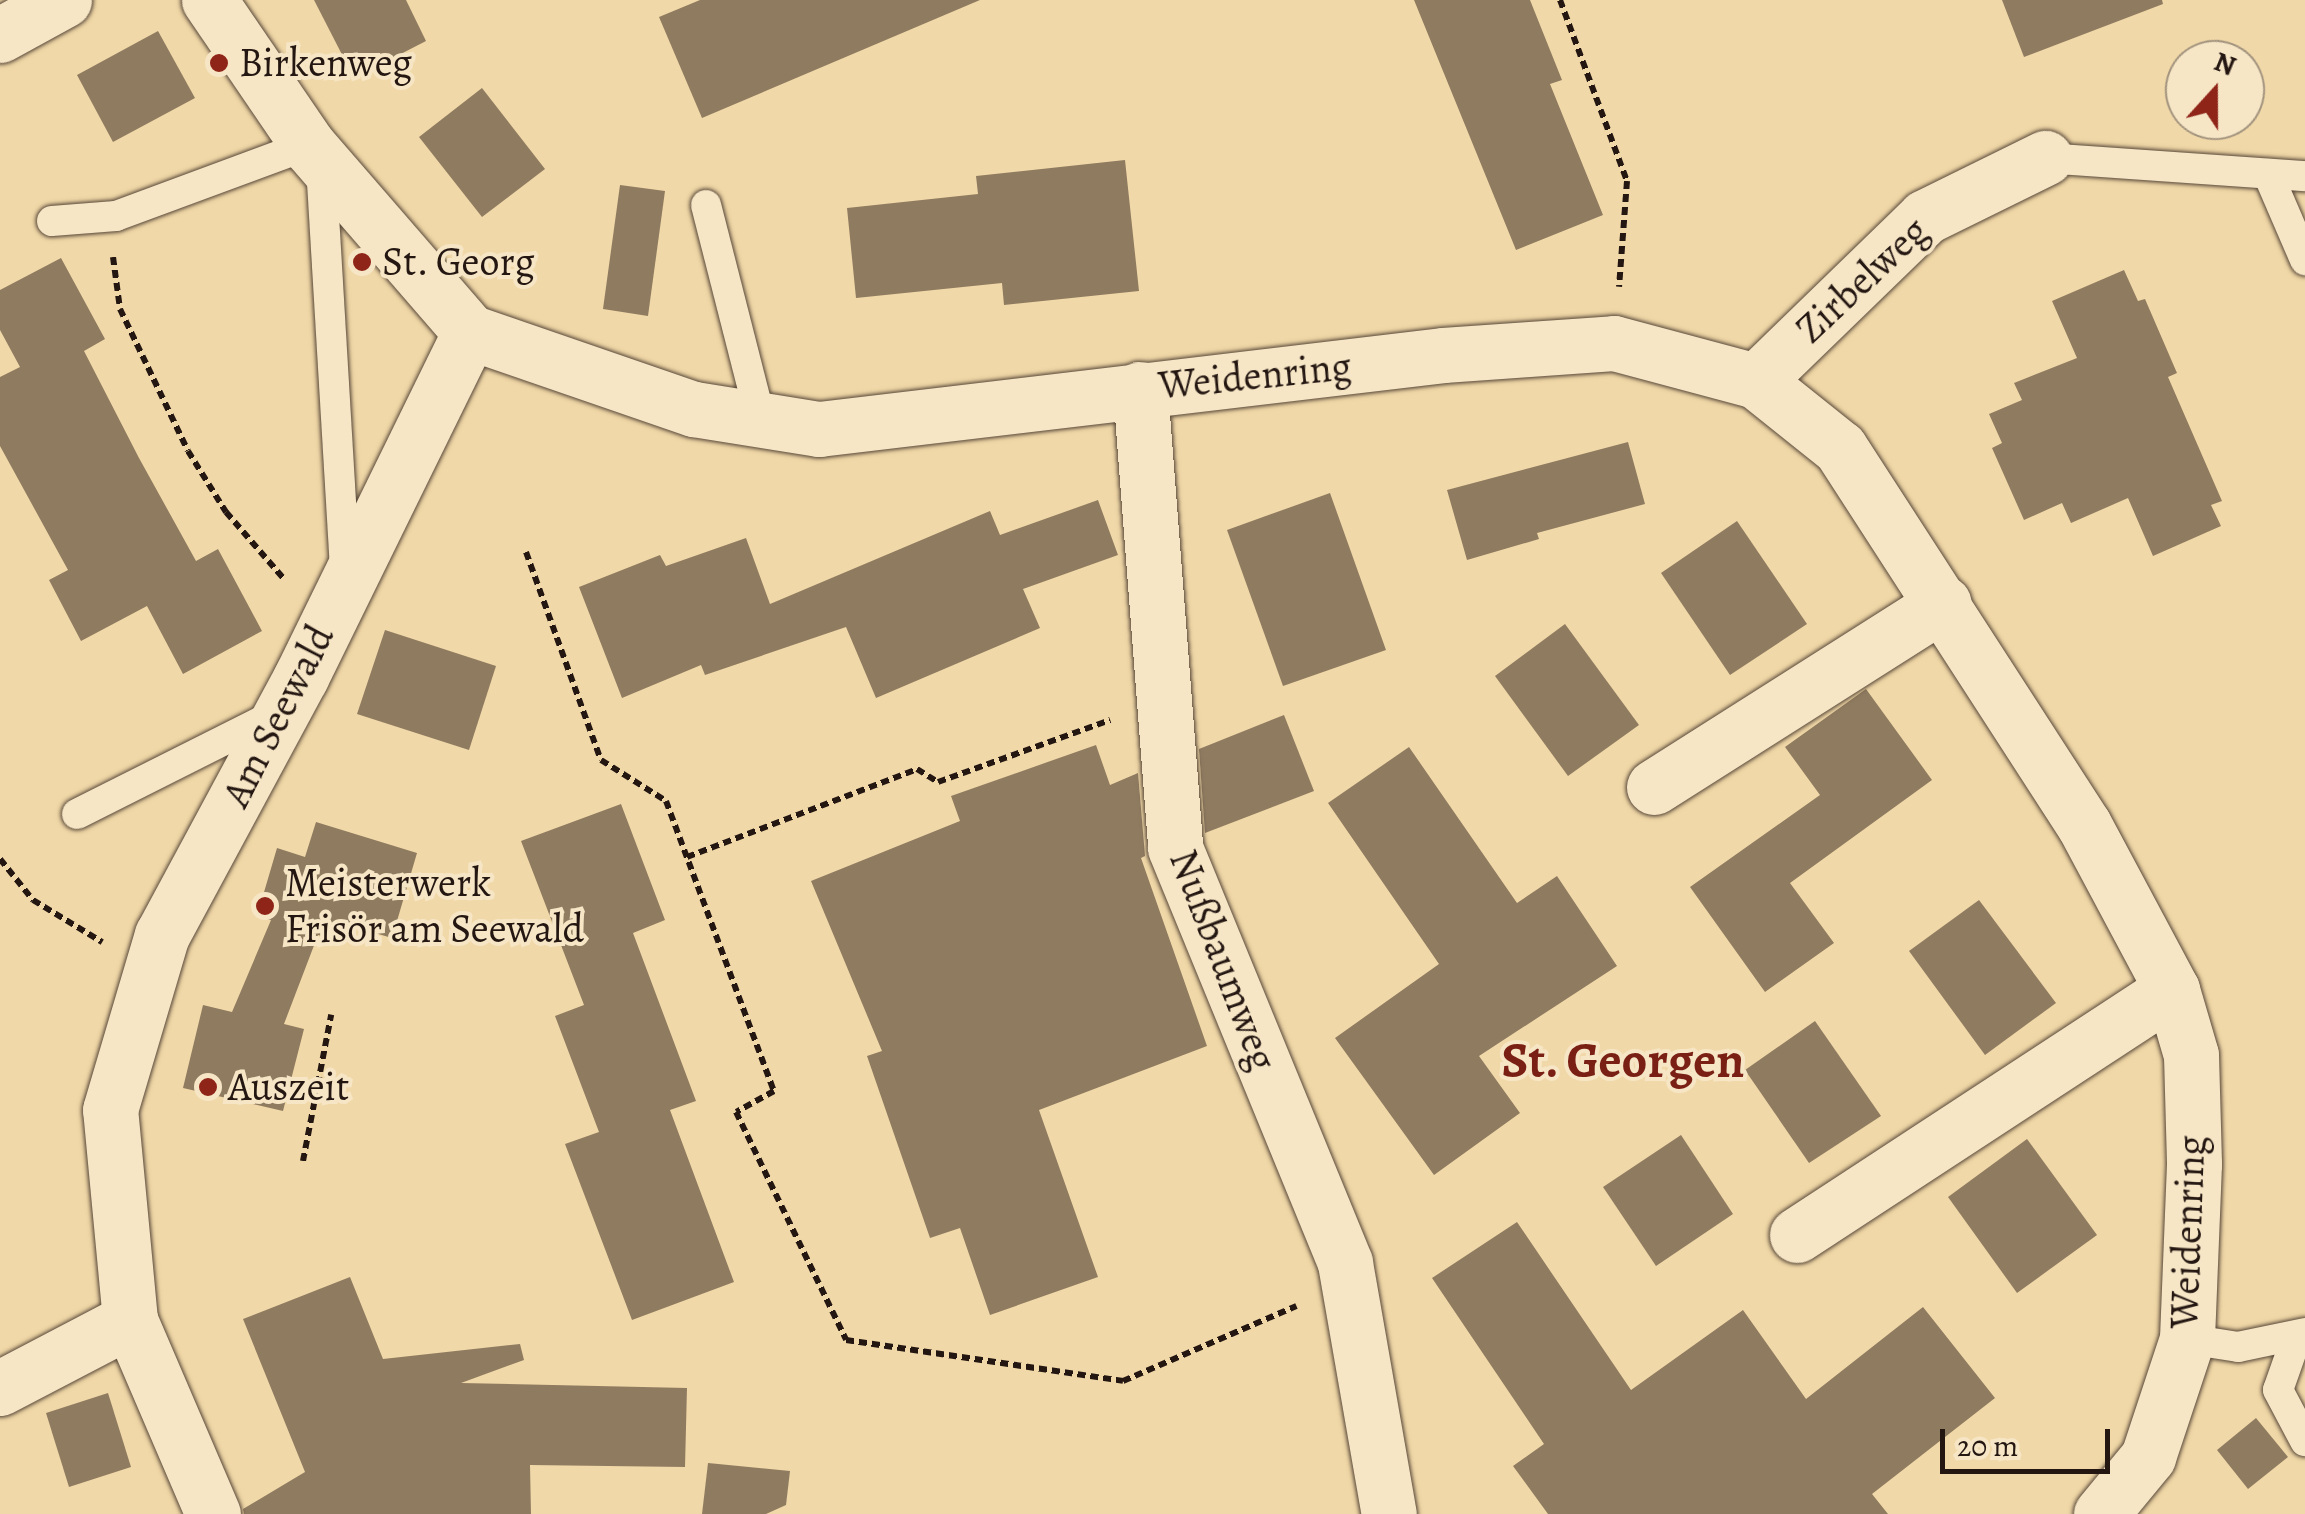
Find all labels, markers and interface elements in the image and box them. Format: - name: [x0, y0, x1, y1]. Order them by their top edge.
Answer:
- place label: Birkenweg: [239, 39, 412, 87]
- north arrow: [2165, 40, 2265, 140]
- text: N: [2209, 42, 2241, 85]
- marker: Birkenweg: [208, 52, 230, 74]
- street label: Zirbelweg: [1786, 207, 1938, 353]
- place label: St. Georg: [382, 238, 536, 286]
- marker: St. Georg: [351, 251, 373, 273]
- street label: Weidenring: [1156, 342, 1354, 410]
- street label: Am Seewald: [212, 617, 344, 815]
- street label: Nußbaumweg: [1159, 843, 1287, 1077]
- place label: Meisterwerk Frisör am Seewald: [285, 859, 584, 953]
- marker: Meisterwerk Frisör am Seewald: [254, 895, 276, 917]
- district label: St. Georgen: [1501, 1031, 1745, 1091]
- place label: Auszeit: [228, 1063, 349, 1111]
- marker: Auszeit: [197, 1076, 219, 1098]
- street label: Weidenring: [2161, 1135, 2215, 1329]
- scale bar: [1945, 1409, 2115, 1471]
- text: 20 m: [1957, 1426, 2018, 1466]

